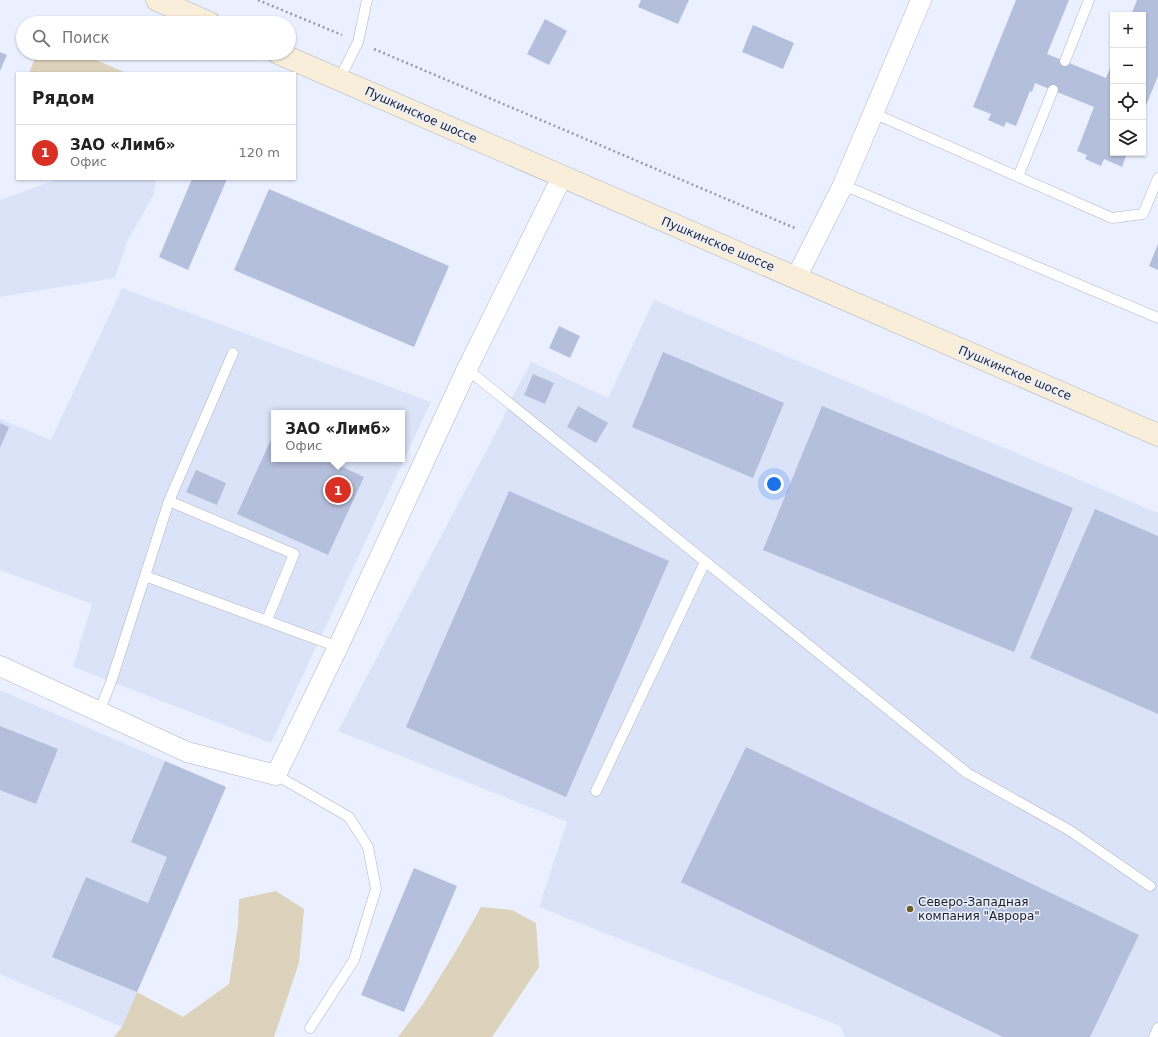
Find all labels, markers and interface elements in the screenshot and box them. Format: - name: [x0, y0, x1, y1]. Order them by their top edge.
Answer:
- map controls: [1110, 12, 1146, 156]
- button: +: [1110, 12, 1146, 48]
- search box: [16, 16, 296, 60]
- icon: search: [30, 27, 52, 49]
- text: Поиск: [62, 29, 110, 47]
- button: −: [1110, 48, 1146, 84]
- street label: Пушкинское шоссе: [363, 84, 479, 146]
- button: locate: [1110, 84, 1146, 120]
- text: Рядом: [32, 88, 95, 108]
- button: layers: [1110, 120, 1146, 156]
- text: ЗАО «Лимб»: [70, 136, 175, 154]
- text: 1: [40, 145, 50, 160]
- text: 120 m: [238, 145, 280, 160]
- text: Офис: [70, 154, 107, 169]
- street label: Пушкинское шоссе: [659, 214, 777, 274]
- street label: Пушкинское шоссе: [956, 343, 1074, 403]
- popup: [271, 410, 405, 462]
- text: ЗАО «Лимб»: [285, 420, 391, 438]
- text: Офис: [285, 438, 322, 453]
- your location: [764, 474, 784, 494]
- pin: 1: [325, 475, 351, 505]
- place label: Северо-Западная компания "Аврора": [918, 895, 1040, 923]
- marker: Северо-Западная компания "Аврора": [905, 904, 915, 914]

